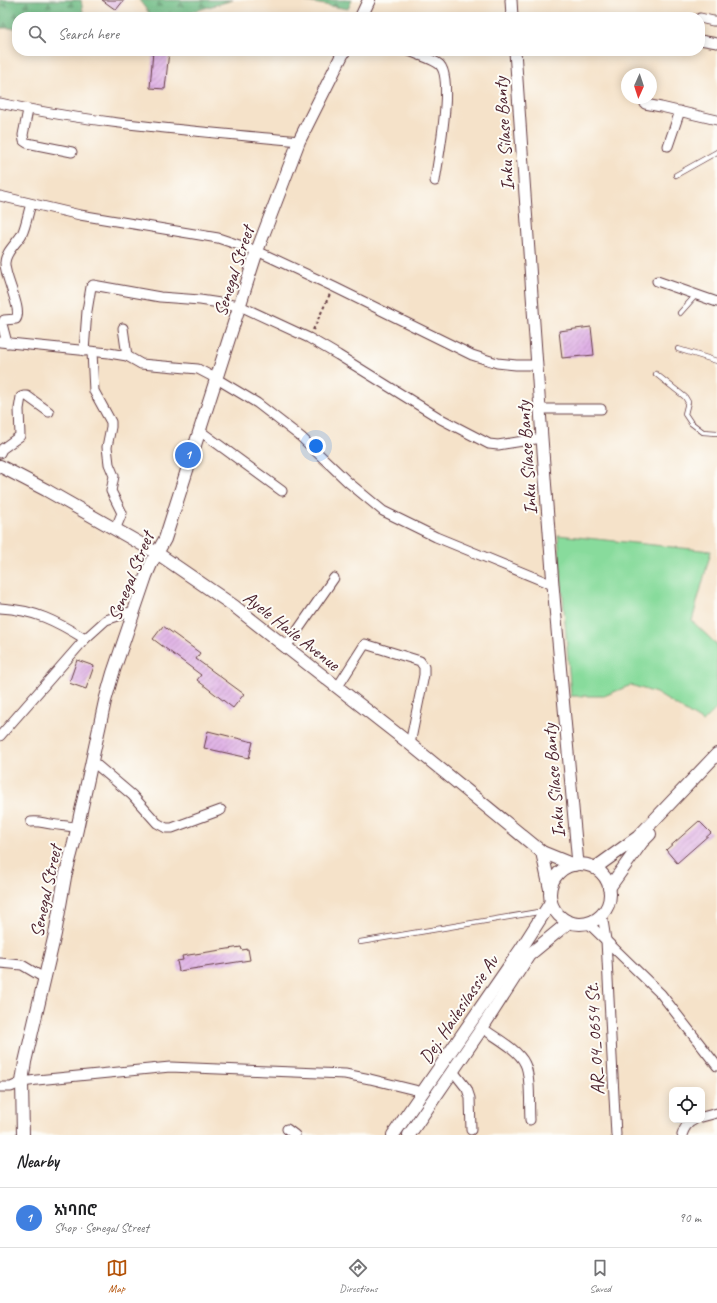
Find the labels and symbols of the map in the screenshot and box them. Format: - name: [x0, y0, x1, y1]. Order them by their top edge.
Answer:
- north arrow: [621, 68, 657, 104]
- street label: Inku Silase Banty: [488, 75, 520, 192]
- street label: Senegal Street: [208, 221, 261, 319]
- street label: Inku Silase Banty: [511, 399, 543, 516]
- your location: [306, 436, 326, 456]
- pin: 1: [175, 440, 201, 470]
- street label: Senegal Street: [102, 526, 161, 624]
- street label: Ayele Haile Avenue: [238, 586, 346, 677]
- street label: Inku Silase Banty: [537, 721, 571, 839]
- street label: Senegal Street: [25, 840, 68, 939]
- street label: Dej. Hailesilassie Av: [414, 949, 505, 1068]
- street label: AR_04_0654 St.: [580, 982, 610, 1096]

